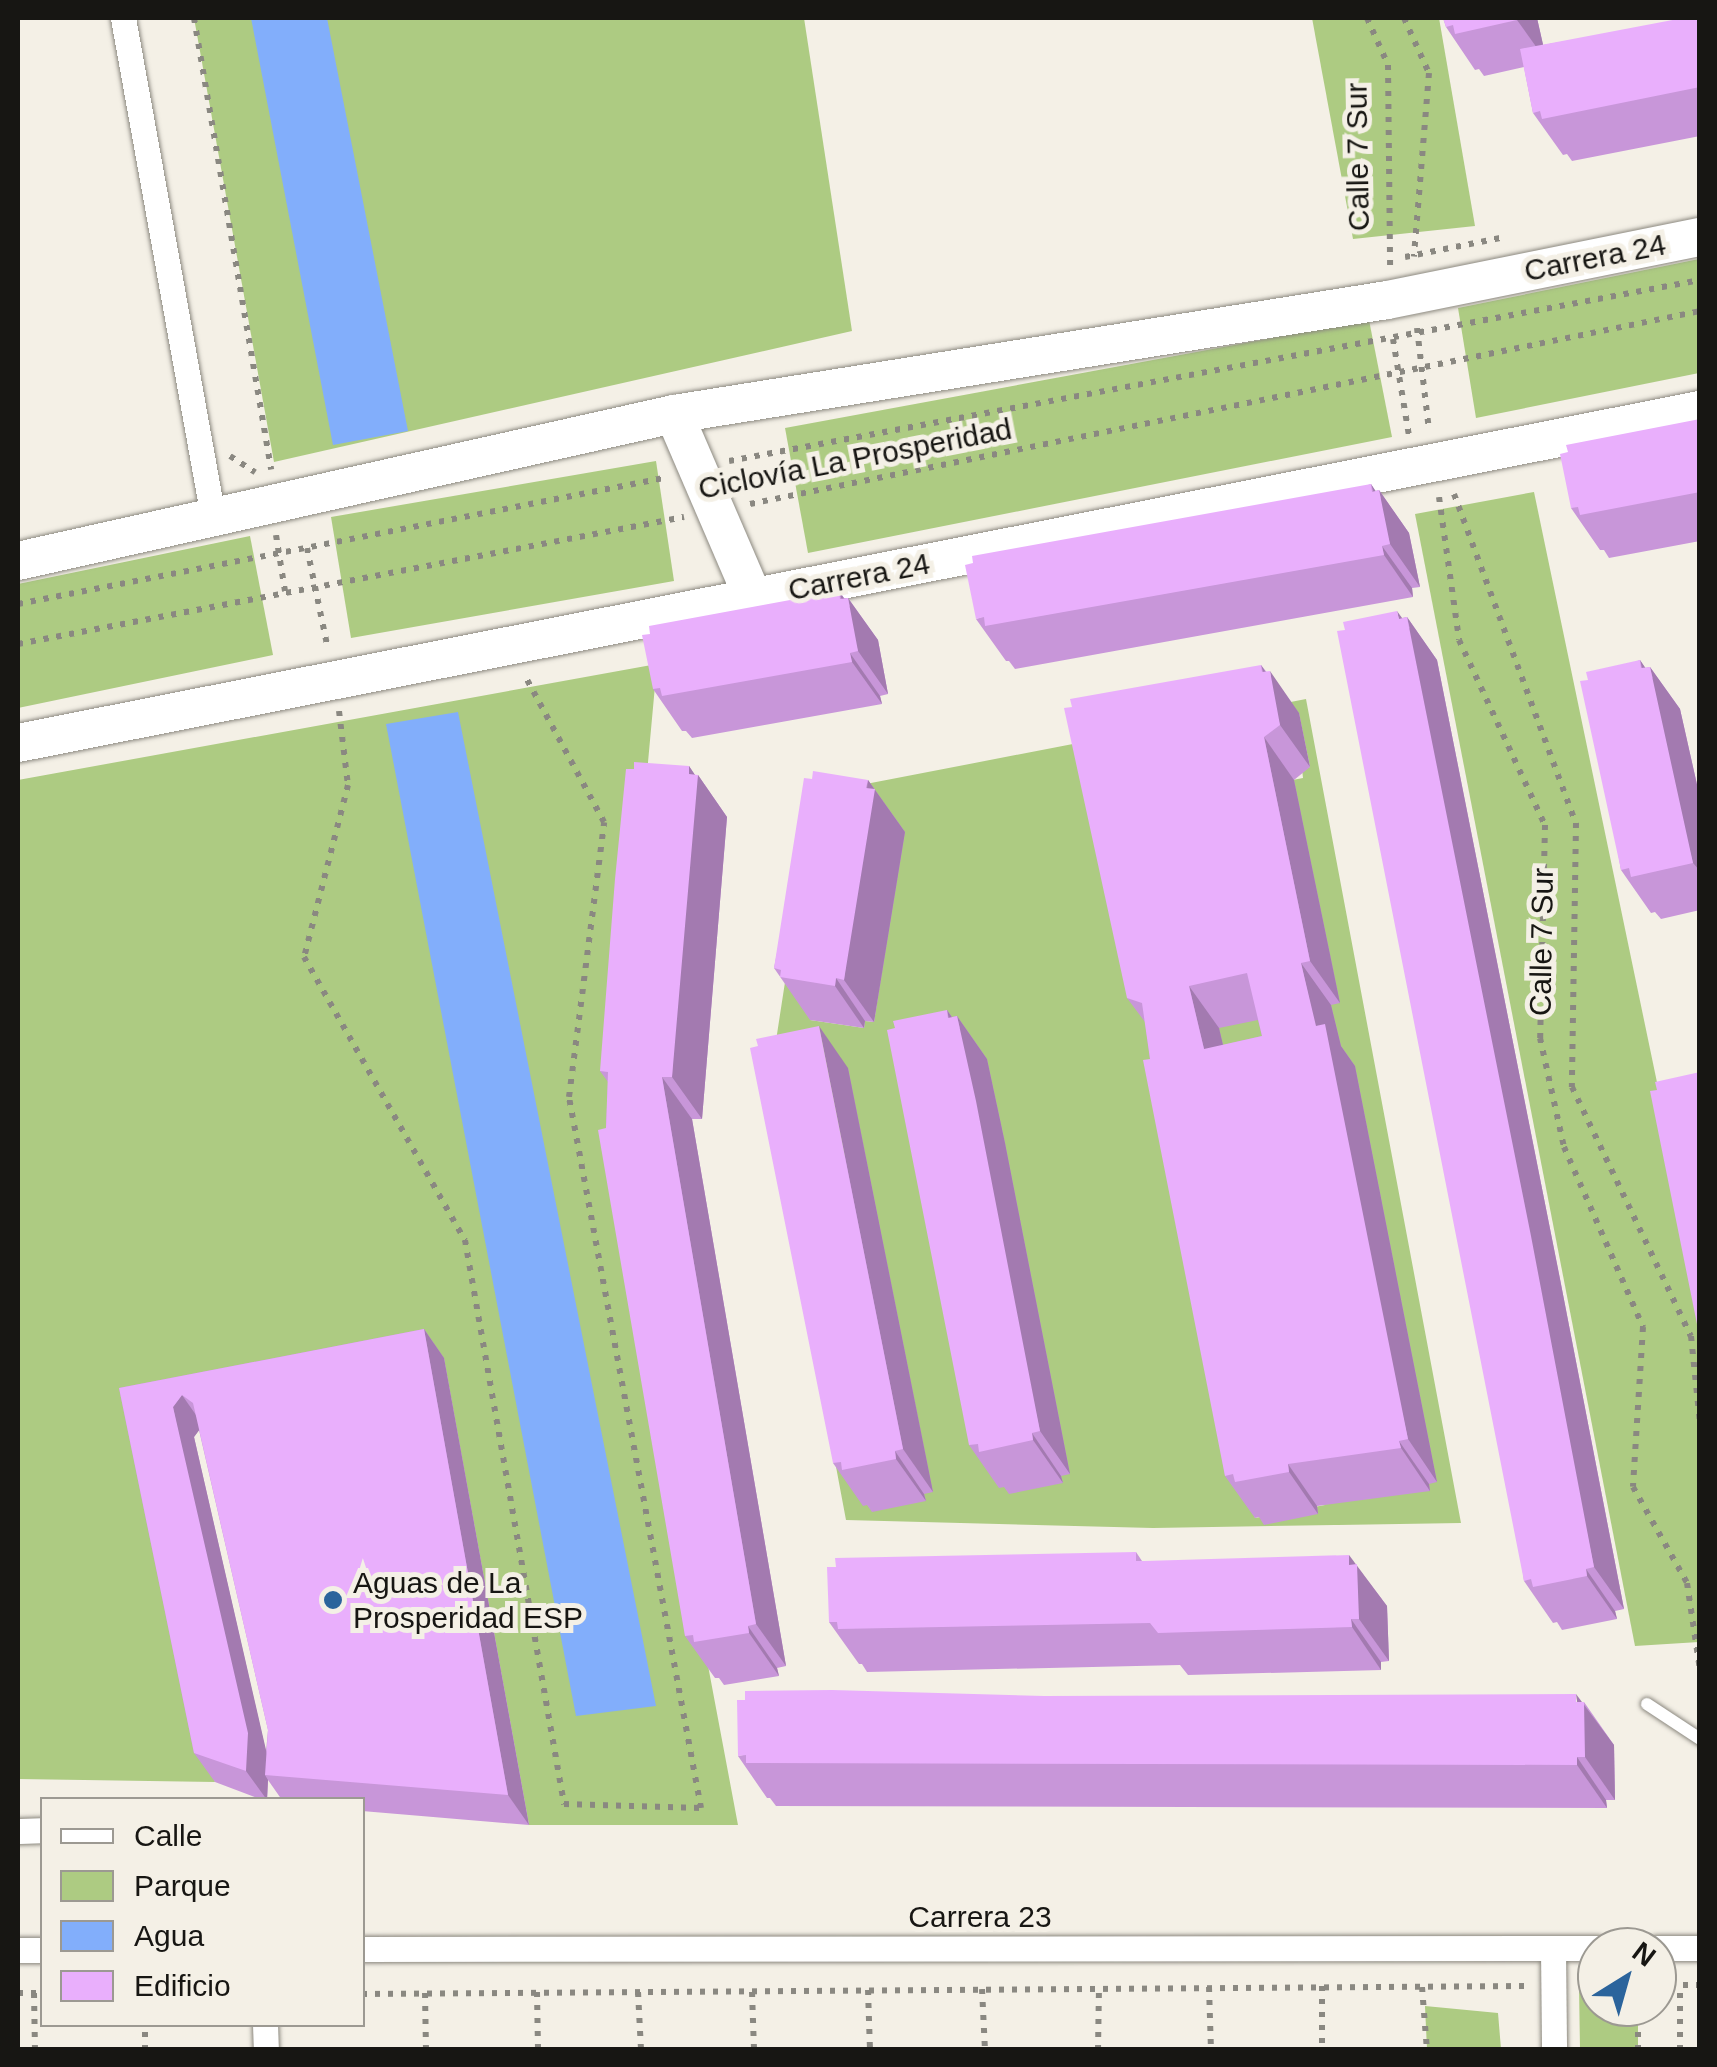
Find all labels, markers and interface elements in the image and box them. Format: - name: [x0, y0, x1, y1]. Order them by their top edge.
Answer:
- street label: Calle 7 Sur: [1339, 82, 1377, 232]
- street label: Carrera 24: [1521, 227, 1669, 289]
- street label: Ciclovía La Prosperidad: [695, 411, 1015, 507]
- street label: Carrera 24: [785, 546, 933, 608]
- street label: Calle 7 Sur: [1523, 867, 1561, 1017]
- place label: Aguas de La Prosperidad ESP: [353, 1565, 583, 1636]
- marker: Aguas de La Prosperidad ESP: [322, 1589, 344, 1611]
- legend: [40, 1797, 365, 2027]
- text: Calle: [134, 1819, 202, 1852]
- text: Parque: [134, 1869, 231, 1902]
- street label: Carrera 23: [908, 1899, 1052, 1935]
- text: Agua: [134, 1919, 204, 1952]
- north arrow: [1577, 1927, 1677, 2027]
- text: N: [1627, 1936, 1662, 1973]
- text: Edificio: [134, 1969, 231, 2002]

